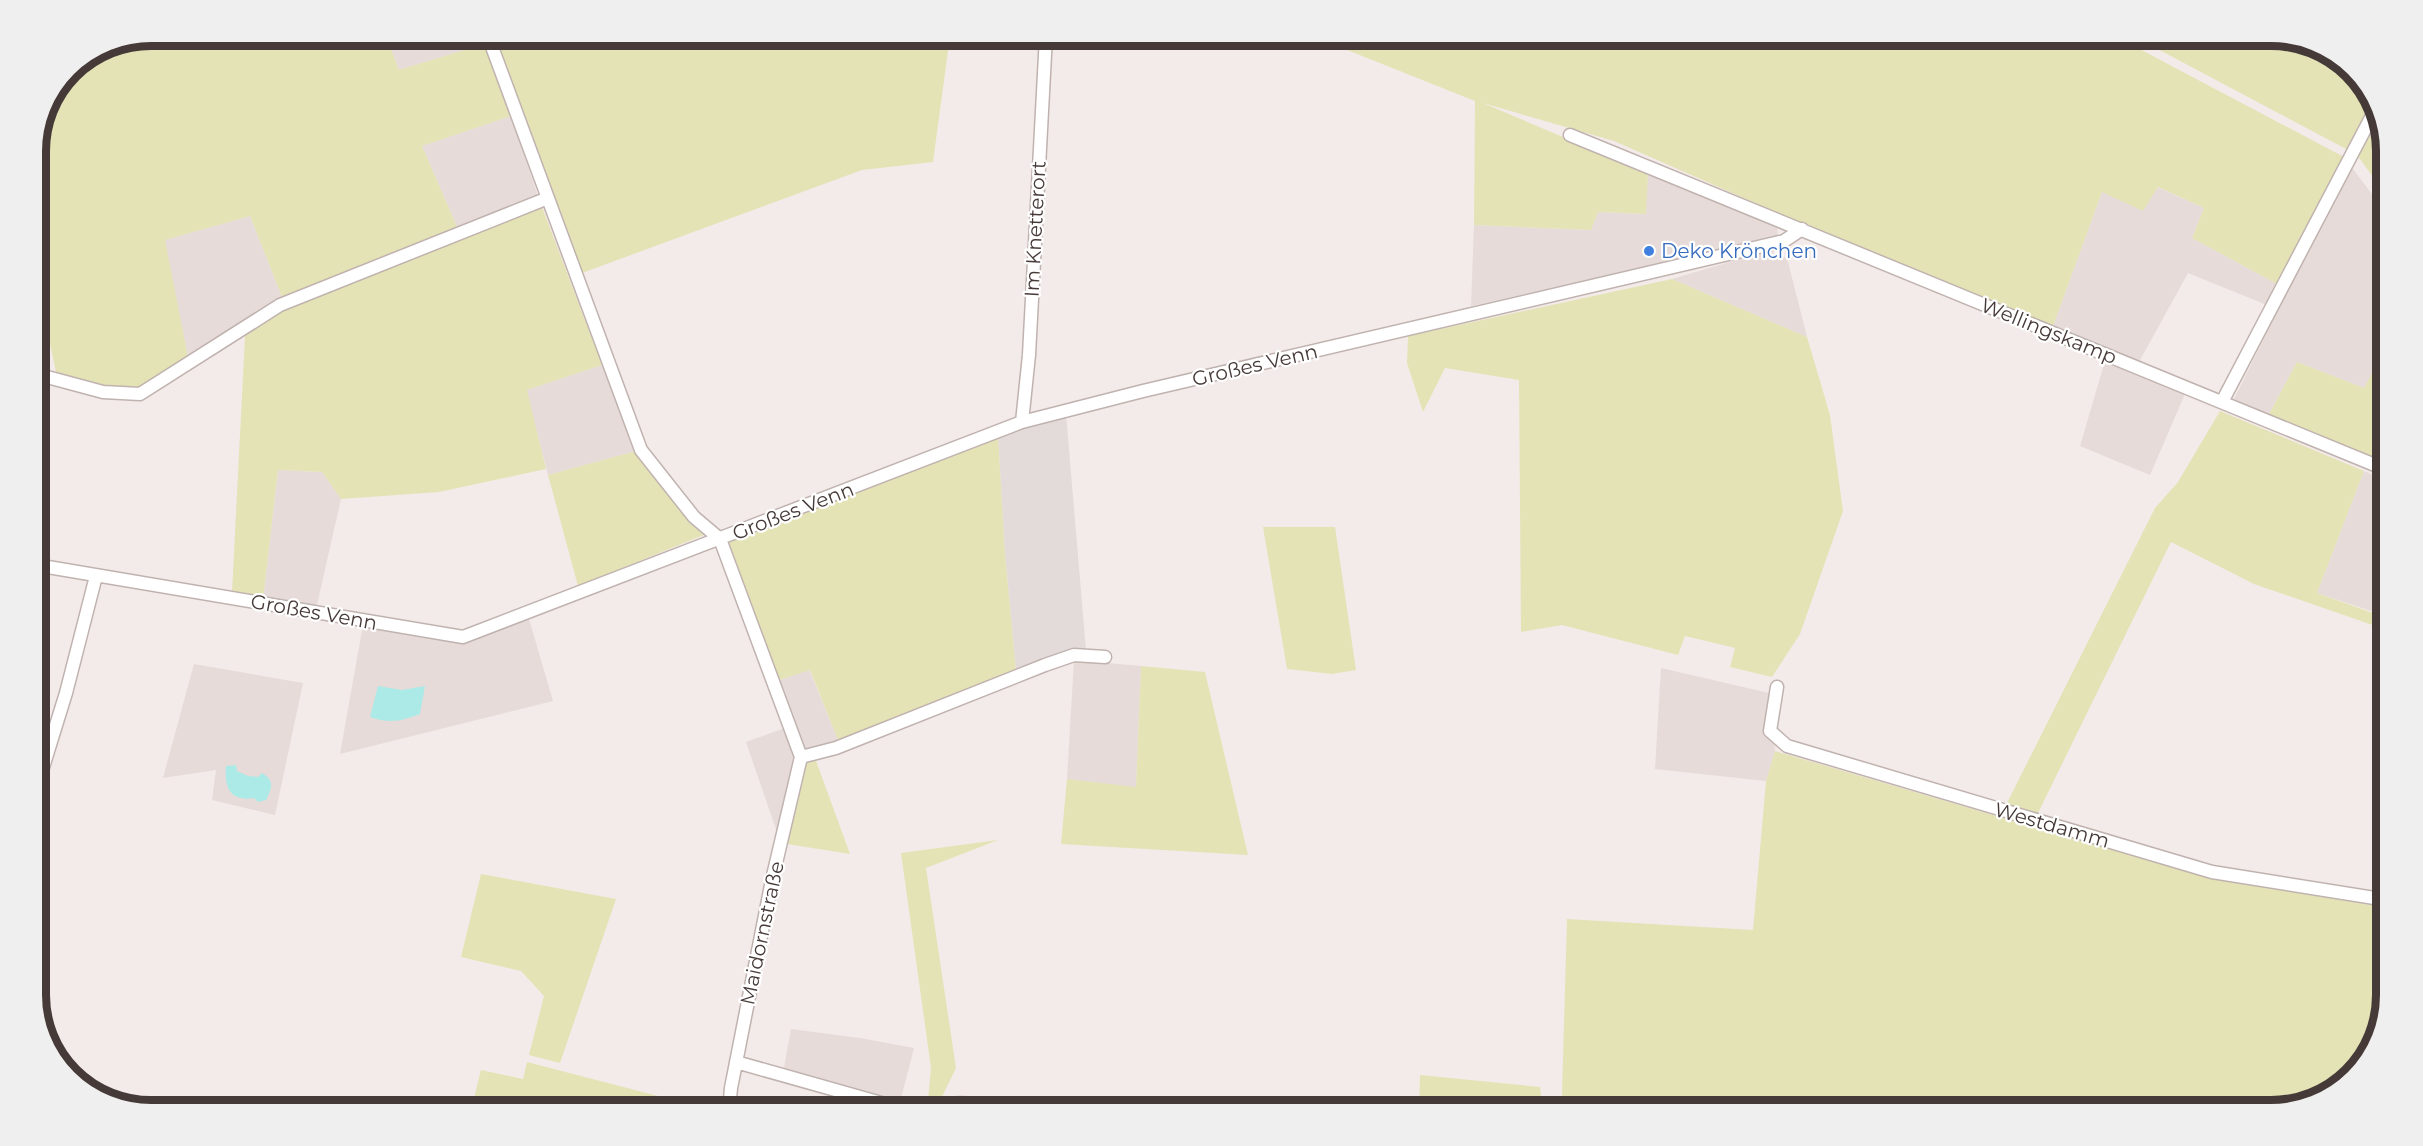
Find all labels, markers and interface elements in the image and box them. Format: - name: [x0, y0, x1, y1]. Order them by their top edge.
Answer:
- street label: Im Knetterort: [1019, 160, 1051, 298]
- place label: Deko Krönchen: [1661, 239, 1817, 263]
- marker: Deko Krönchen: [1642, 244, 1656, 258]
- street label: Wellingskamp: [1977, 293, 2121, 369]
- street label: Großes Venn: [1190, 339, 1320, 391]
- street label: Großes Venn: [729, 477, 857, 545]
- street label: Großes Venn: [249, 589, 379, 635]
- street label: Westdamm: [1992, 797, 2112, 853]
- street label: Maidornstraße: [735, 859, 789, 1007]

